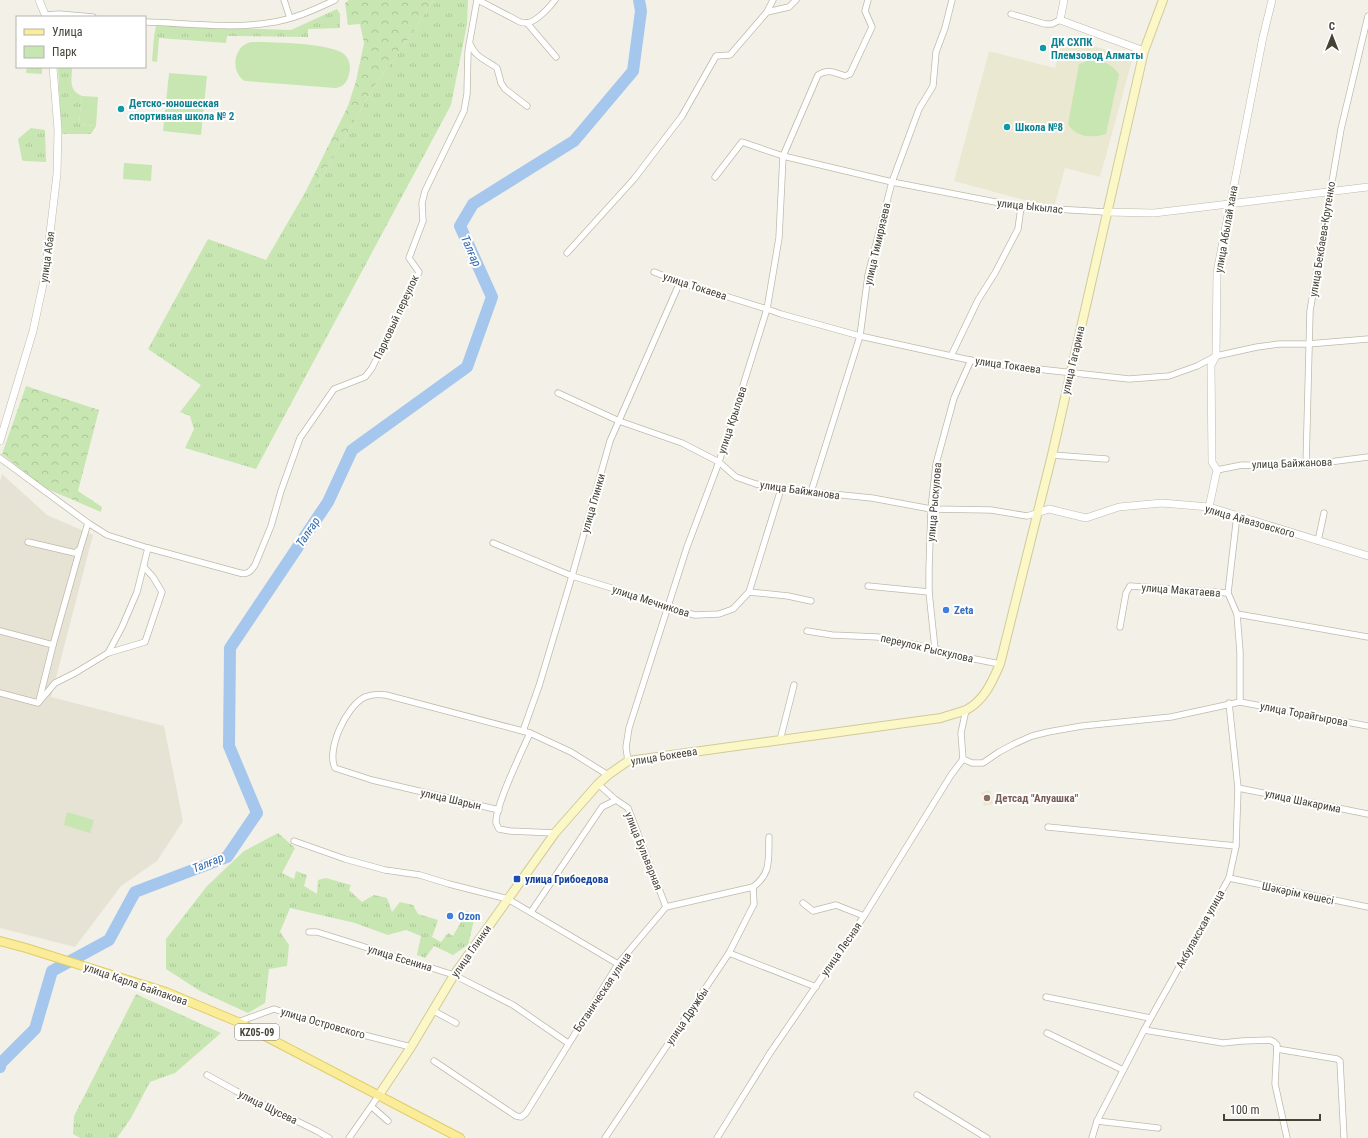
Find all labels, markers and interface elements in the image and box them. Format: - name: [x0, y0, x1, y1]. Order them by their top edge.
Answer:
- legend: [16, 16, 146, 68]
- north arrow: [1312, 16, 1352, 56]
- text: С: [1329, 20, 1335, 33]
- text: Улица: [52, 25, 83, 39]
- place label: ДК СХПК Племзовод Алматы: [1051, 36, 1143, 62]
- marker: ДК СХПК Племзовод Алматы: [1038, 43, 1048, 53]
- text: Парк: [52, 45, 77, 59]
- place label: Детско-юношеская спортивная школа № 2: [129, 97, 235, 123]
- marker: Детско-юношеская спортивная школа № 2: [116, 104, 126, 114]
- place label: Школа №8: [1015, 121, 1064, 134]
- marker: Школа №8: [1002, 122, 1012, 132]
- street label: улица Бекбаева-Крутенко: [1307, 180, 1338, 298]
- street label: улица Абылай хана: [1212, 184, 1241, 274]
- street label: улица Ыкылас: [996, 197, 1064, 216]
- street label: улица Тимирязева: [862, 202, 893, 286]
- street label: улица Абая: [37, 231, 58, 283]
- water label: Талғар: [458, 233, 484, 269]
- street label: улица Токаева: [661, 270, 728, 303]
- street label: Парковый переулок: [371, 272, 422, 361]
- street label: улица Гагарина: [1059, 325, 1088, 396]
- street label: улица Токаева: [974, 354, 1042, 377]
- street label: улица Крылова: [715, 385, 749, 455]
- street label: улица Байжанова: [1252, 456, 1332, 471]
- street label: улица Рыскулова: [925, 462, 944, 542]
- street label: улица Глинки: [579, 472, 608, 534]
- street label: улица Байжанова: [759, 478, 841, 503]
- street label: улица Айвазовского: [1203, 502, 1297, 541]
- water label: Талғар: [293, 514, 323, 549]
- street label: улица Макатаева: [1141, 581, 1221, 600]
- street label: улица Мечникова: [611, 583, 691, 620]
- place label: Zeta: [954, 604, 974, 617]
- marker: Zeta: [941, 605, 951, 615]
- street label: переулок Рыскулова: [879, 631, 975, 665]
- street label: улица Торайгырова: [1259, 700, 1349, 729]
- street label: улица Бокеева: [630, 745, 698, 768]
- street label: улица Шарын: [419, 786, 482, 813]
- street label: улица Шакарима: [1264, 787, 1342, 816]
- place label: Детсад "Алуашка": [995, 792, 1079, 805]
- marker: Детсад "Алуашка": [982, 793, 992, 803]
- street label: улица Бульварная: [622, 810, 665, 892]
- water label: Талғар: [190, 850, 226, 876]
- place label: улица Грибоедова: [525, 873, 608, 886]
- marker: улица Грибоедова: [512, 874, 522, 884]
- street label: Шәкәрім көшесі: [1261, 880, 1335, 907]
- street label: Акбулакская улица: [1174, 888, 1227, 971]
- place label: Ozon: [458, 910, 480, 923]
- marker: Ozon: [445, 911, 455, 921]
- street label: улица Лесная: [818, 920, 865, 979]
- street label: улица Глинки: [449, 923, 494, 980]
- street label: улица Есенина: [366, 942, 434, 974]
- street label: Ботаническая улица: [571, 950, 634, 1034]
- street label: улица Карла Байпакова: [82, 961, 189, 1008]
- street label: улица Дружбы: [663, 985, 711, 1047]
- street label: улица Островского: [279, 1005, 367, 1042]
- road number: KZ05-09: [235, 1024, 279, 1040]
- street label: улица Щусева: [236, 1088, 299, 1127]
- scale bar: [1224, 1096, 1320, 1122]
- text: 100 m: [1230, 1103, 1260, 1117]

